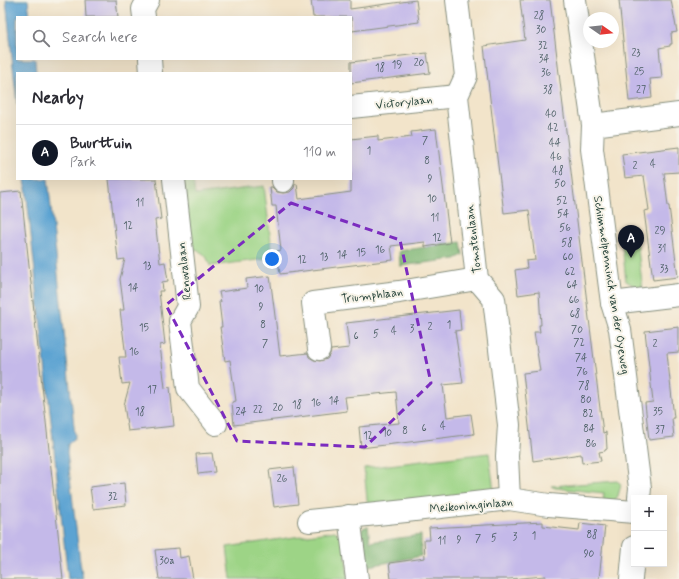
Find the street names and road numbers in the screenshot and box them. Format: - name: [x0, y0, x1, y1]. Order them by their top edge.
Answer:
- street label: Victorylaan: [375, 92, 433, 114]
- street label: Schimmelpenninck van der Oyeweg: [589, 195, 633, 376]
- street label: Tomatenlaan: [462, 203, 486, 274]
- street label: Renovalaan: [174, 241, 196, 301]
- street label: Triumphlaan: [340, 284, 404, 308]
- street label: Meikoninginlaan: [429, 494, 514, 518]

